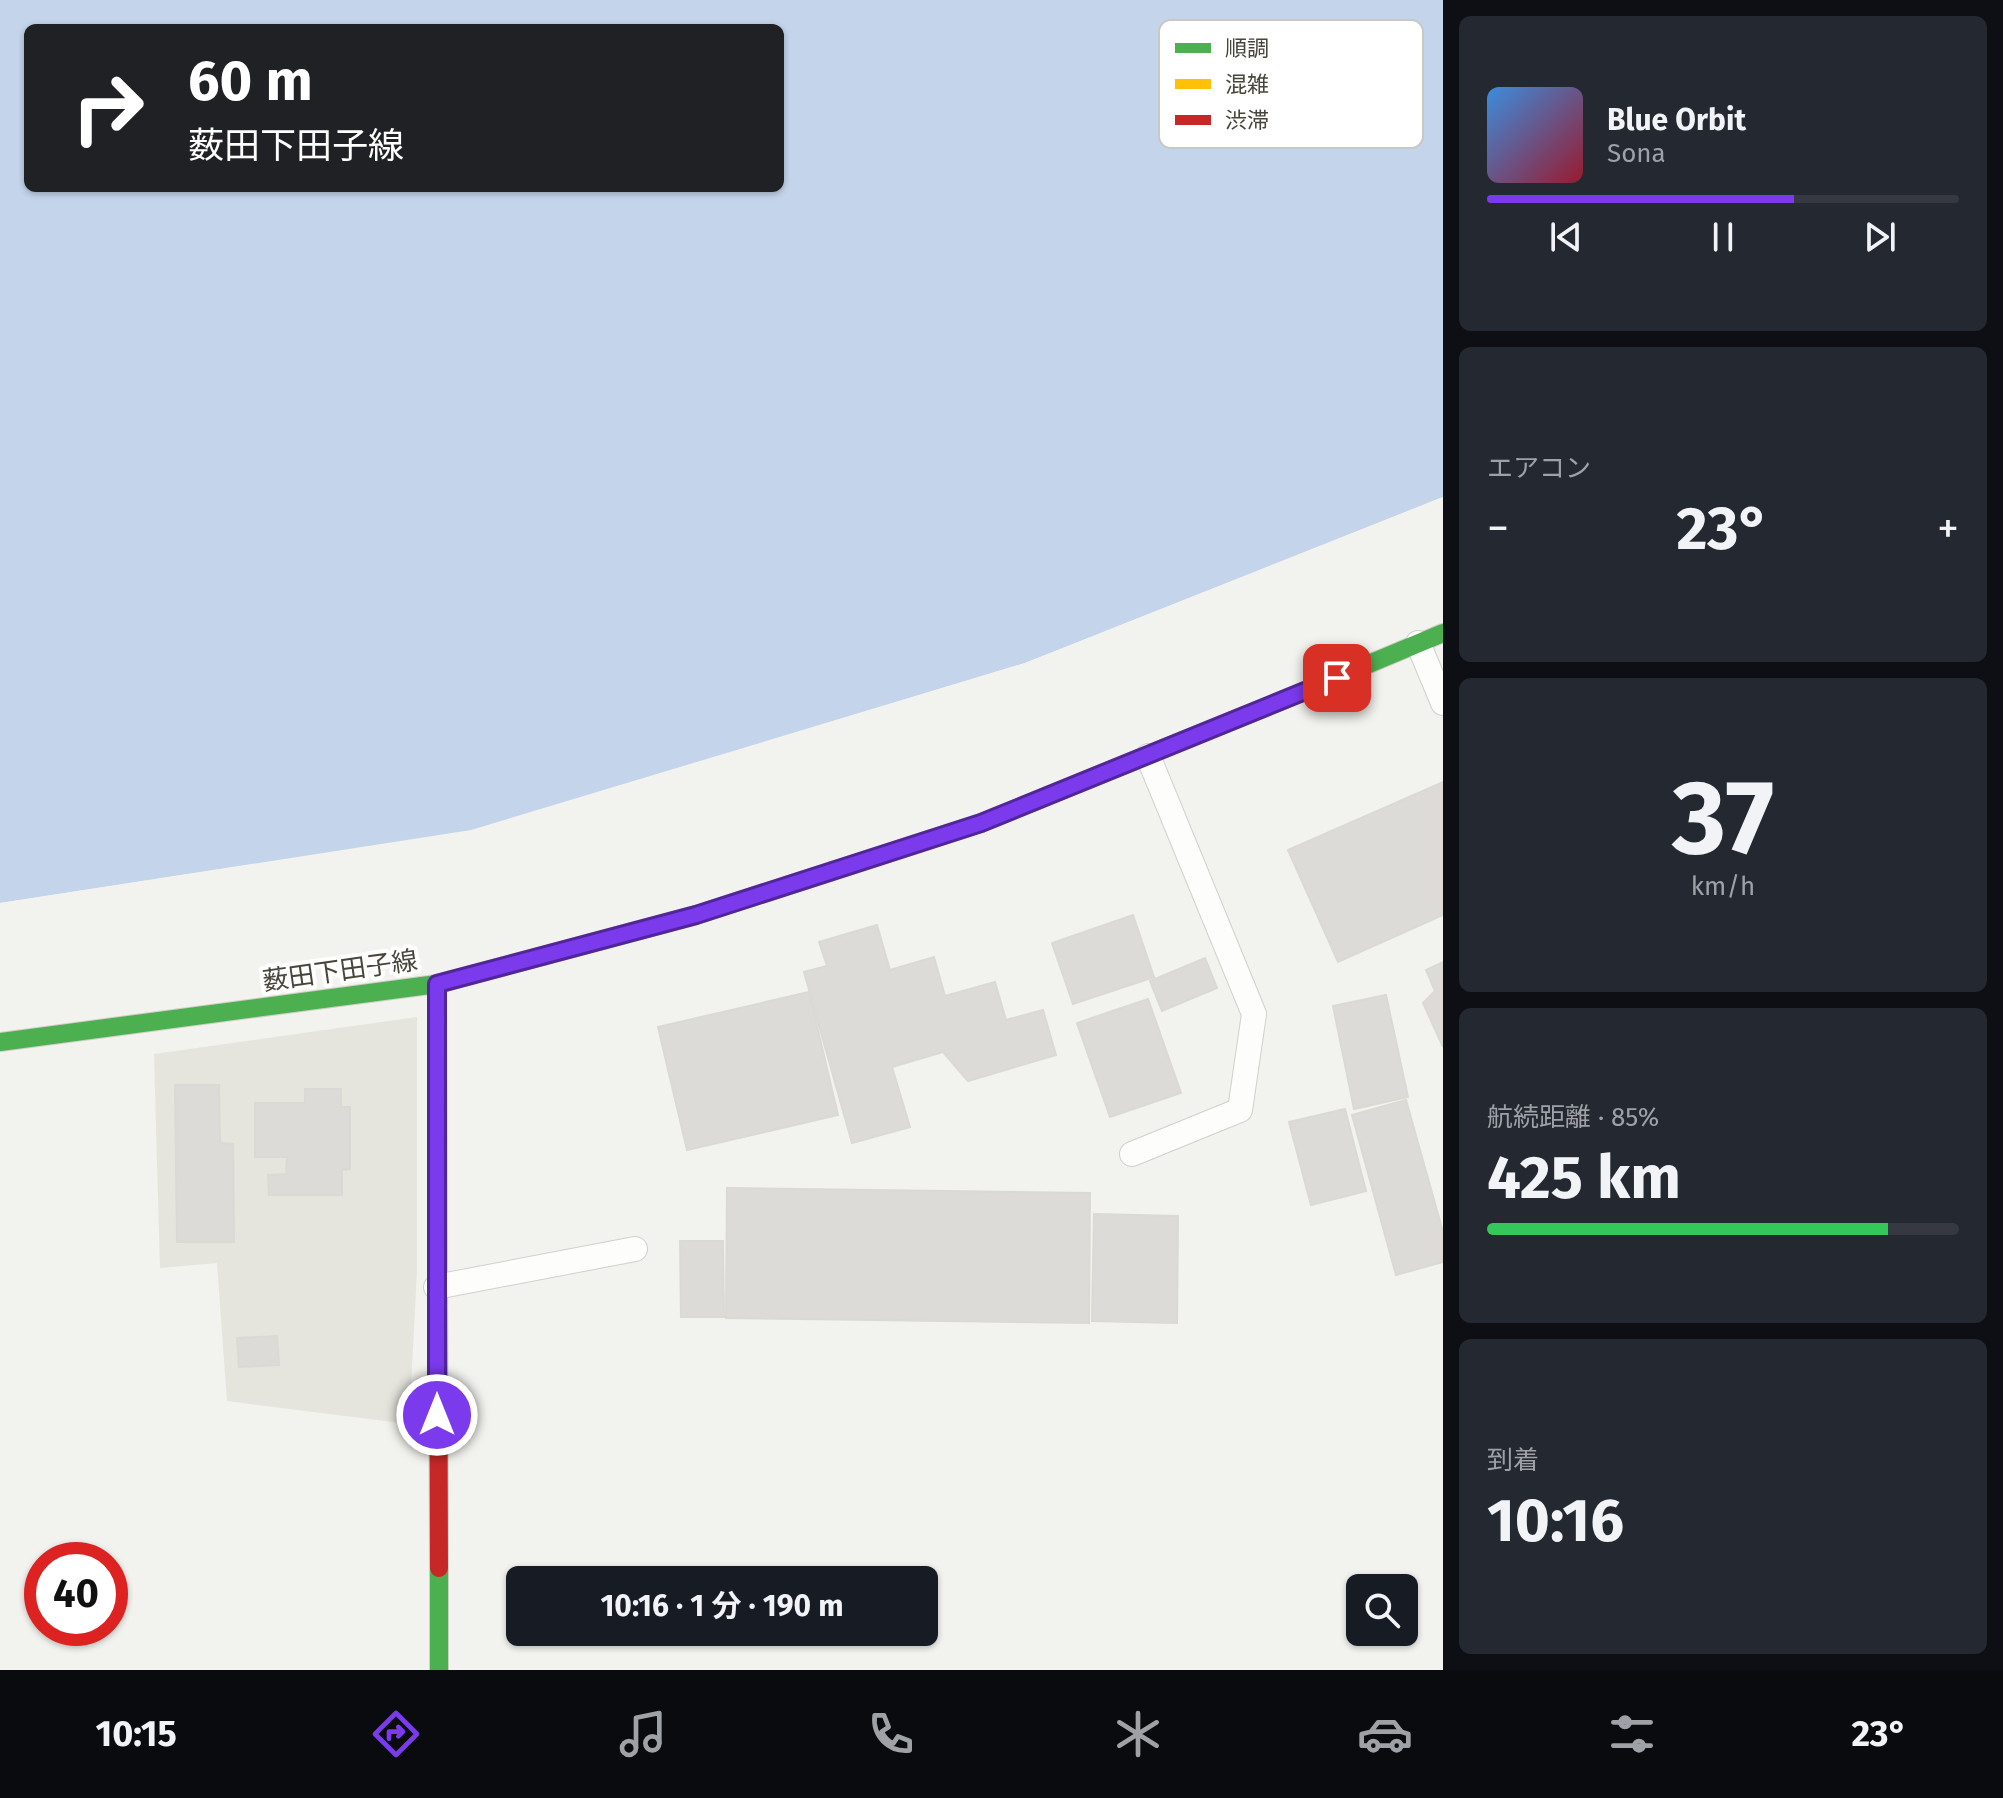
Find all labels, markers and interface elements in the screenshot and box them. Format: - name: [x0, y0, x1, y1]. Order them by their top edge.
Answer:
- legend: [1159, 20, 1423, 148]
- text: 順調: [1225, 35, 1269, 62]
- text: 60 m: [188, 48, 313, 115]
- icon: right: [56, 56, 160, 160]
- text: 混雑: [1225, 71, 1269, 98]
- text: Blue Orbit: [1607, 102, 1746, 138]
- text: 渋滞: [1225, 107, 1269, 134]
- text: 薮田下田子線: [188, 124, 404, 168]
- text: Sona: [1607, 138, 1666, 169]
- icon: previous: [1544, 215, 1588, 259]
- icon: pause: [1701, 215, 1745, 259]
- icon: next: [1858, 215, 1902, 259]
- text: エアコン: [1487, 453, 1591, 484]
- text: 23°: [1676, 493, 1770, 565]
- text: −: [1487, 502, 1509, 555]
- text: +: [1937, 502, 1959, 555]
- pin: [1303, 644, 1371, 712]
- icon: arrive: [1315, 656, 1359, 700]
- text: 37: [1672, 756, 1774, 881]
- text: km/h: [1691, 871, 1755, 902]
- street label: 薮田下田子線: [261, 945, 419, 997]
- text: 航続距離 · 85%: [1487, 1102, 1659, 1133]
- text: 425 km: [1487, 1142, 1681, 1214]
- position arrow: [395, 1373, 479, 1457]
- text: 到着: [1487, 1445, 1539, 1476]
- text: 10:16: [1487, 1485, 1624, 1557]
- speed limit sign: 40: [24, 1542, 128, 1646]
- map controls: [1346, 1574, 1418, 1646]
- button: search: [1346, 1574, 1418, 1646]
- text: 10:16 · 1 分 · 190 m: [600, 1588, 844, 1624]
- icon: directions: [368, 1706, 424, 1762]
- icon: music: [615, 1706, 671, 1762]
- icon: phone: [863, 1706, 919, 1762]
- icon: climate: [1110, 1706, 1166, 1762]
- icon: car: [1357, 1706, 1413, 1762]
- icon: filters: [1604, 1706, 1660, 1762]
- text: 10:15: [96, 1712, 177, 1756]
- text: 23°: [1851, 1712, 1907, 1756]

